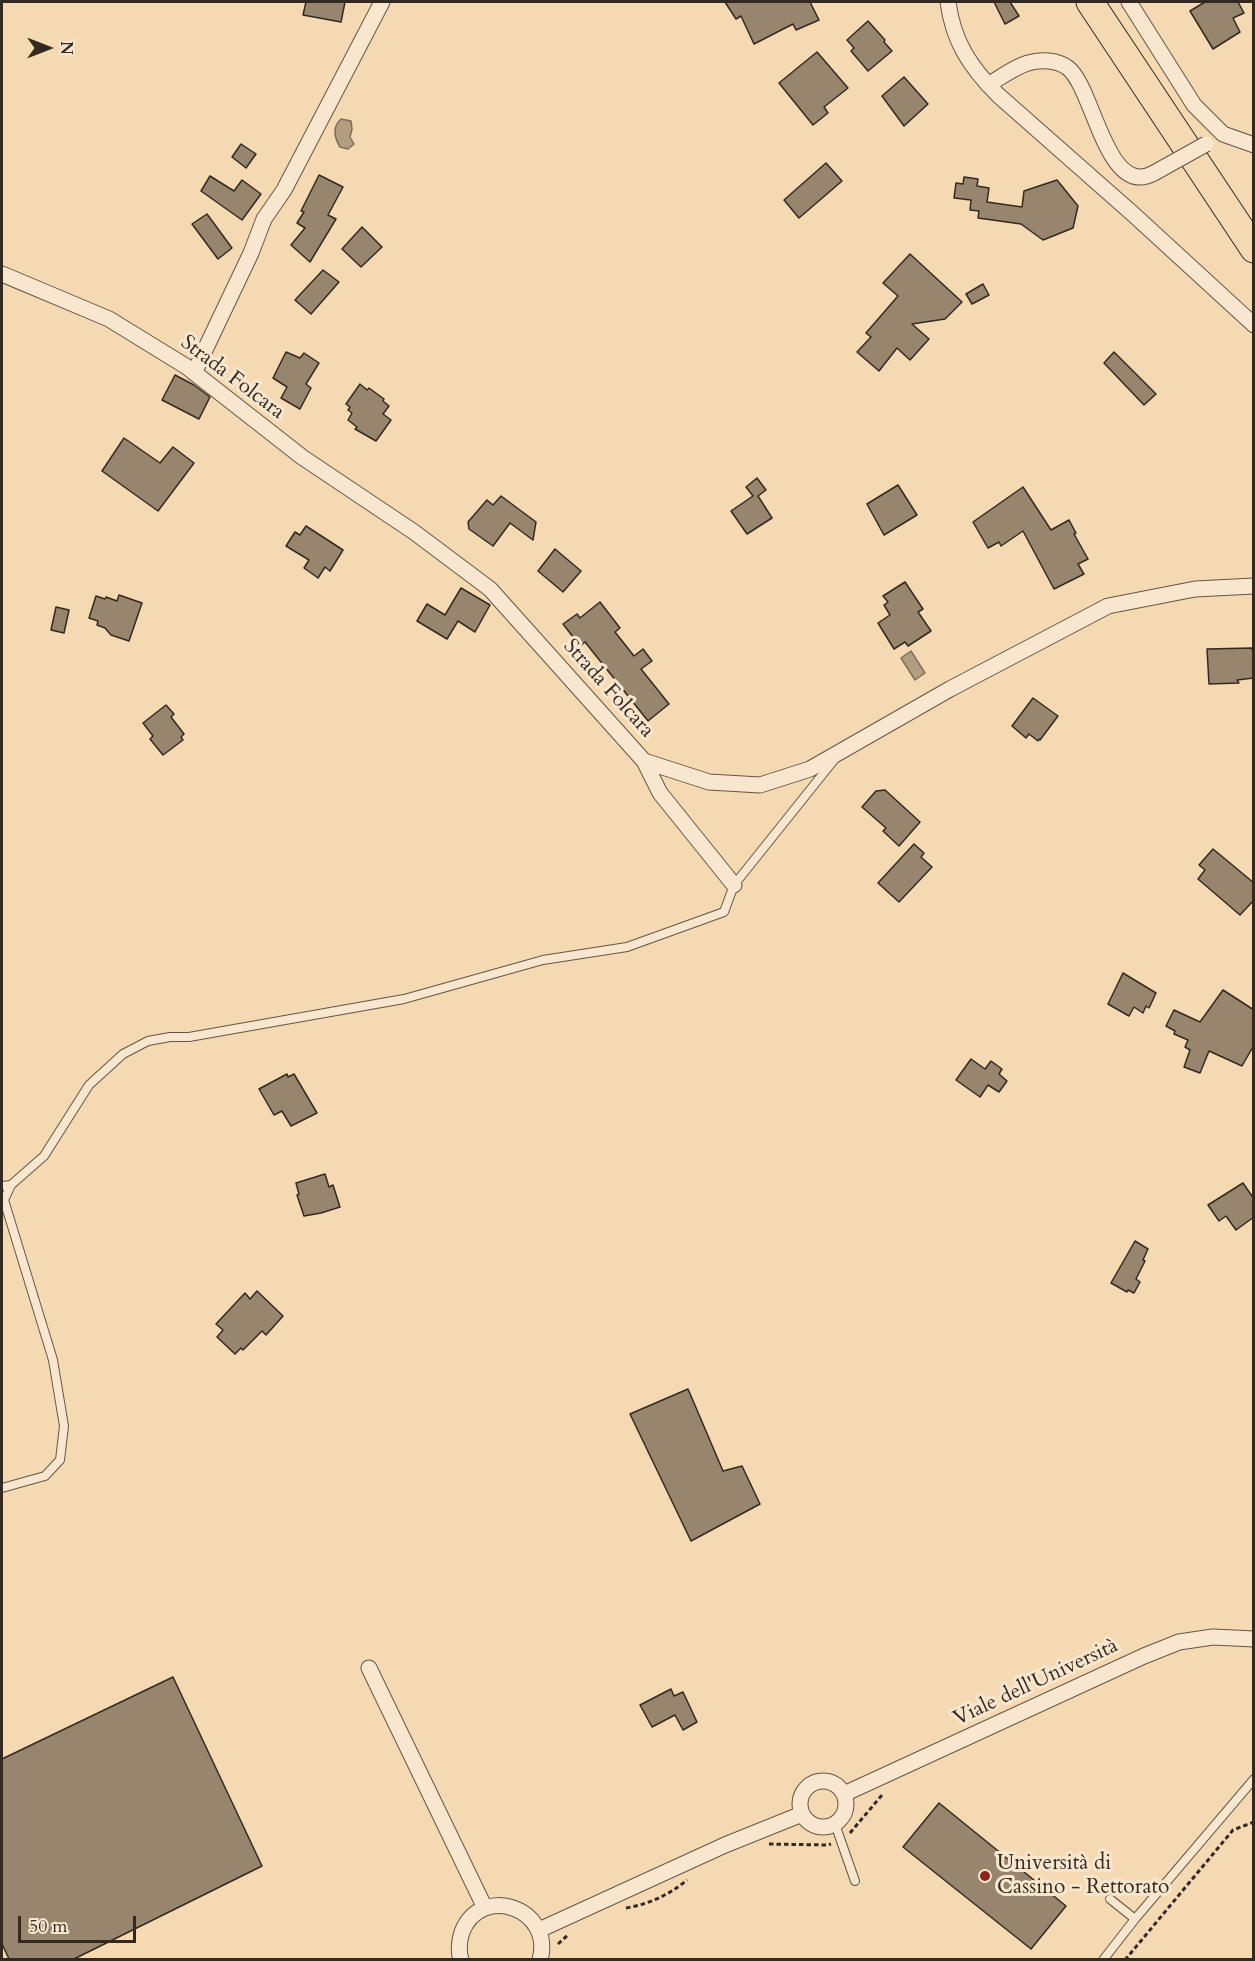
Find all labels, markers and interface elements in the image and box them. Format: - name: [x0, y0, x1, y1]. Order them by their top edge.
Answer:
- north arrow: [18, 18, 78, 78]
- text: N: [55, 41, 77, 55]
- street label: Strada Folcara: [175, 331, 289, 425]
- street label: Strada Folcara: [557, 635, 659, 743]
- street label: Viale dell'Università: [950, 1634, 1122, 1732]
- place label: Università di Cassino - Rettorato: [997, 1851, 1169, 1901]
- marker: Università di Cassino - Rettorato: [978, 1869, 992, 1883]
- scale bar: [21, 1904, 140, 1942]
- text: 50 m: [29, 1914, 68, 1939]

